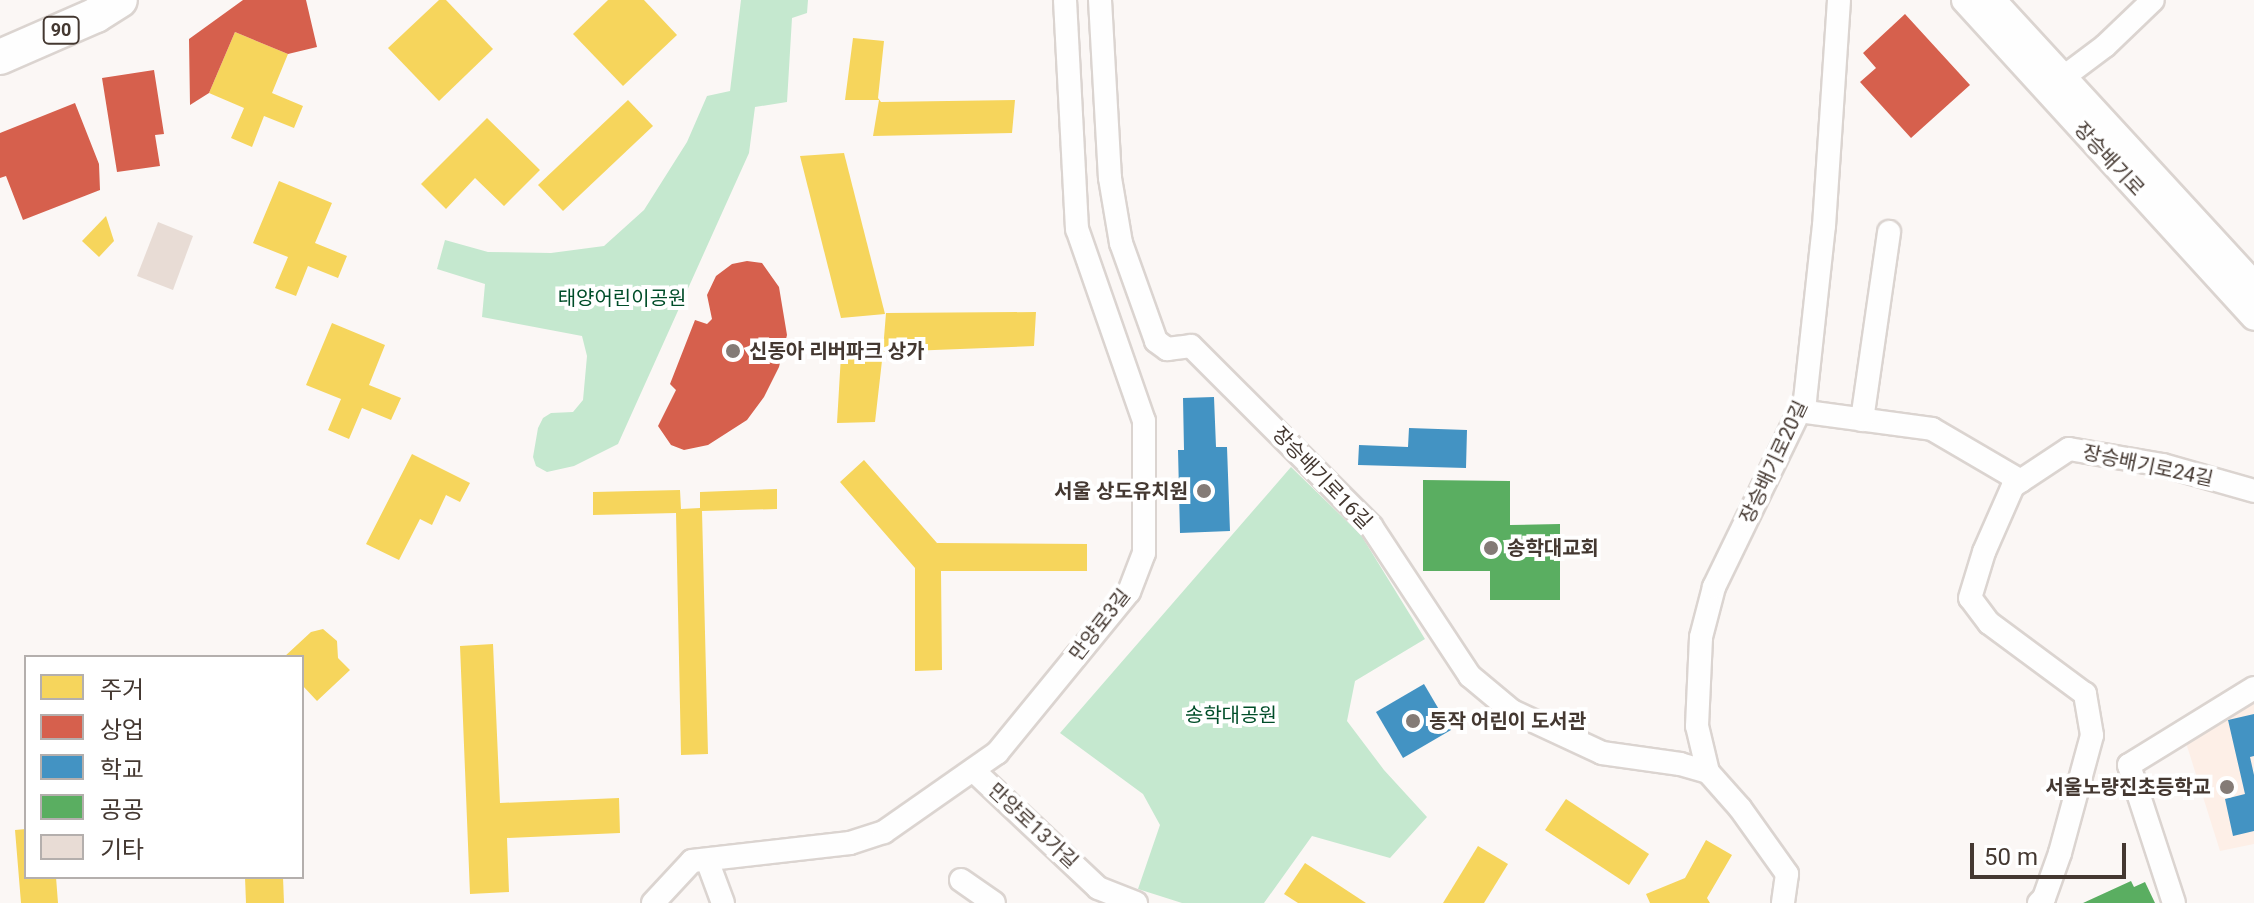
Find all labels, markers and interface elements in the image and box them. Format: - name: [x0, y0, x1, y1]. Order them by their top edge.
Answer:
- road number: 90: [41, 16, 81, 44]
- street label: 장승배기로: [2069, 117, 2149, 201]
- park label: 태양어린이공원: [558, 286, 686, 310]
- place label: 신동아 리버파크 상가: [749, 339, 925, 363]
- marker: 신동아 리버파크 상가: [724, 342, 742, 360]
- street label: 장승배기로20길: [1735, 397, 1813, 527]
- street label: 장승배기로16길: [1267, 422, 1377, 534]
- street label: 장승배기로24길: [2081, 440, 2215, 492]
- place label: 서울 상도유치원: [1054, 479, 1188, 503]
- marker: 서울 상도유치원: [1195, 482, 1213, 500]
- place label: 송학대교회: [1507, 536, 1599, 560]
- marker: 송학대교회: [1482, 539, 1500, 557]
- street label: 만양로3길: [1064, 584, 1136, 666]
- legend: [24, 655, 304, 879]
- text: 주거: [100, 676, 144, 704]
- park label: 송학대공원: [1185, 703, 1277, 727]
- place label: 동작 어린이 도서관: [1429, 709, 1586, 733]
- marker: 동작 어린이 도서관: [1404, 712, 1422, 730]
- text: 상업: [100, 716, 144, 744]
- text: 학교: [100, 756, 144, 784]
- place label: 서울노량진초등학교: [2045, 775, 2211, 799]
- street label: 만양로13가길: [983, 778, 1083, 874]
- marker: 서울노량진초등학교: [2218, 778, 2236, 796]
- text: 공공: [100, 796, 144, 824]
- scale bar: [1974, 827, 2130, 877]
- text: 기타: [100, 836, 144, 864]
- text: 50 m: [1984, 843, 2038, 871]

